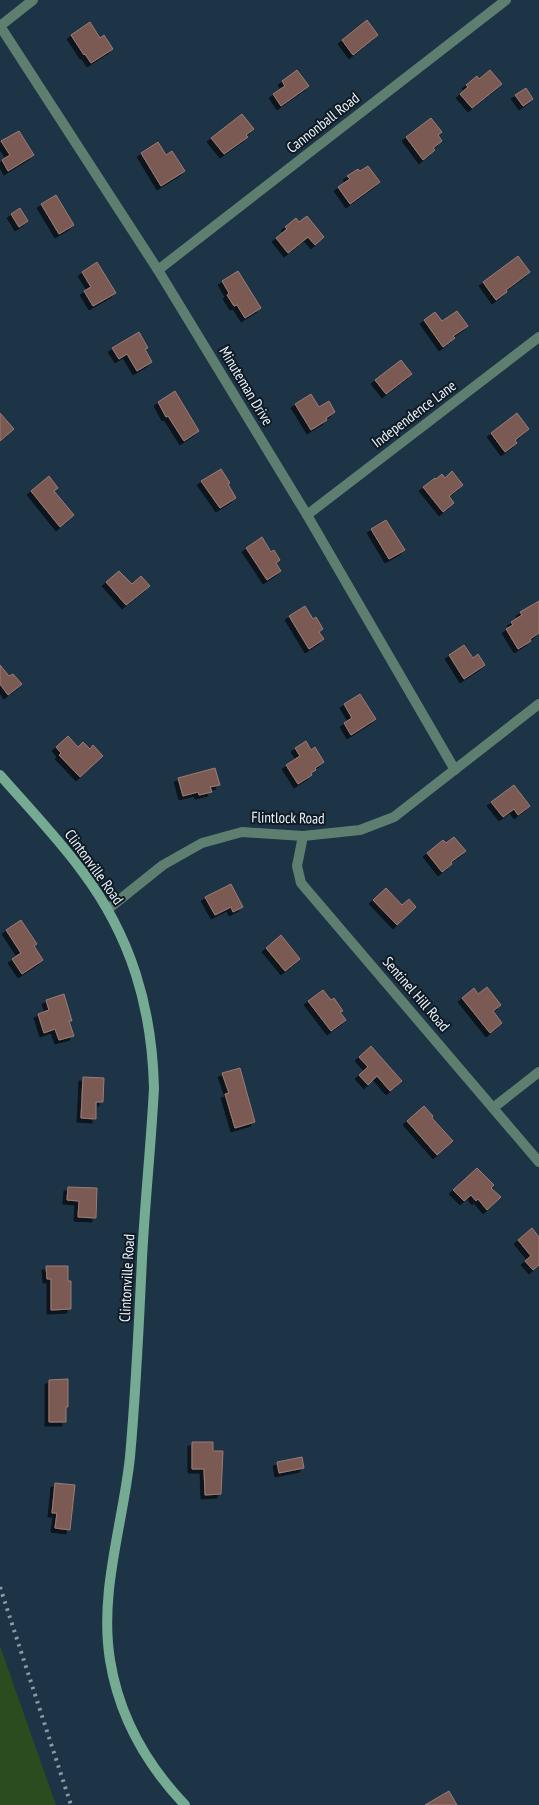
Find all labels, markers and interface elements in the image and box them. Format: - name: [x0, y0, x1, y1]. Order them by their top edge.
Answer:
- street label: Cannonball Road: [282, 88, 363, 157]
- street label: Minuteman Drive: [215, 343, 277, 429]
- street label: Independence Lane: [368, 376, 460, 451]
- street label: Flintlock Road: [251, 807, 325, 828]
- street label: Clintonville Road: [61, 825, 128, 908]
- street label: Sentinel Hill Road: [379, 952, 454, 1035]
- street label: Clintonville Road: [115, 1233, 138, 1323]

